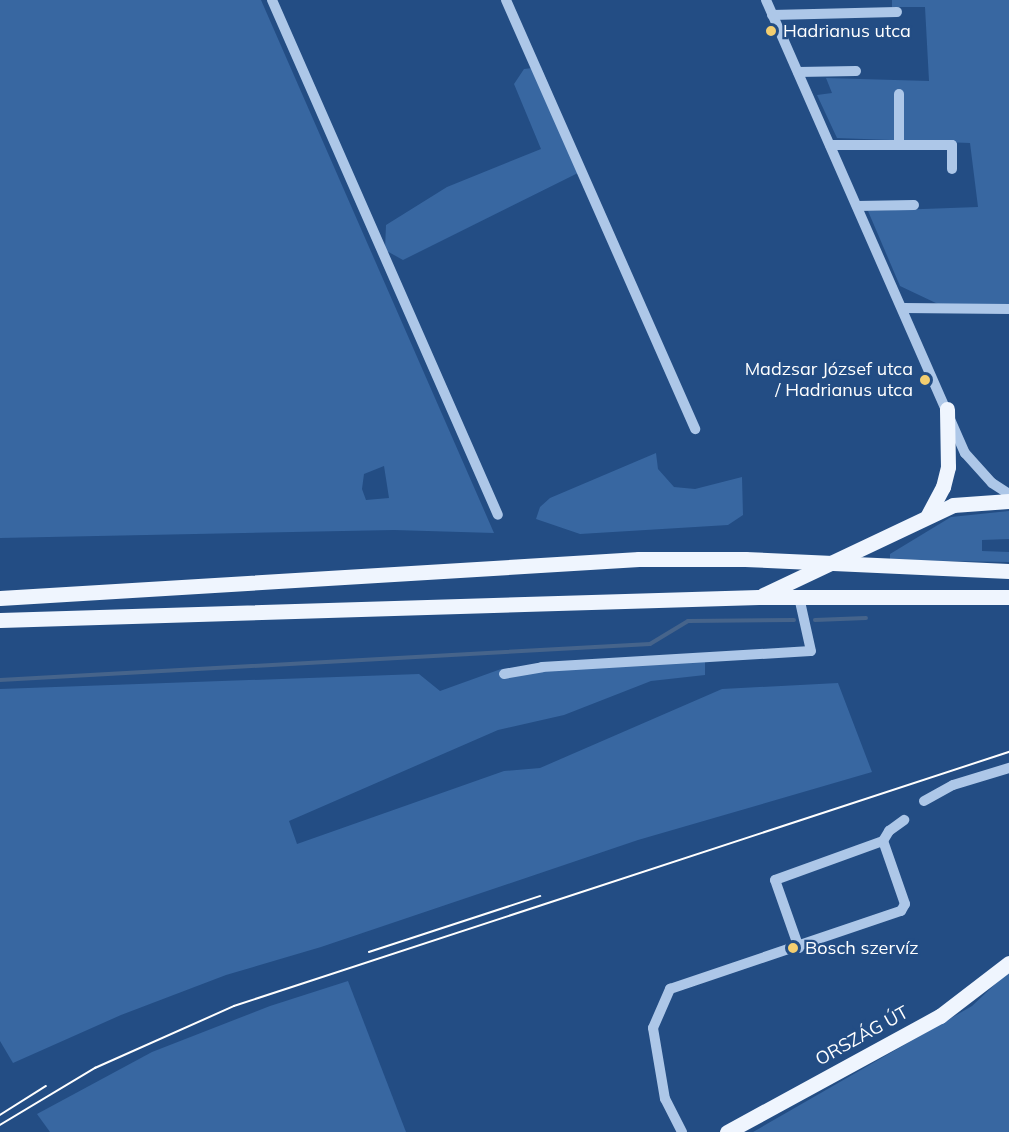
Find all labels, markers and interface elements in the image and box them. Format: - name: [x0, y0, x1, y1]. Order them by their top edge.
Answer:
- place label: Hadrianus utca: [783, 20, 911, 42]
- marker: Hadrianus utca: [764, 24, 778, 38]
- place label: Madzsar József utca / Hadrianus utca: [745, 359, 913, 401]
- marker: Madzsar József utca / Hadrianus utca: [918, 373, 932, 387]
- place label: Bosch szervíz: [805, 937, 919, 959]
- marker: Bosch szervíz: [786, 941, 800, 955]
- street label: ORSZÁG ÚT: [812, 1002, 912, 1070]

